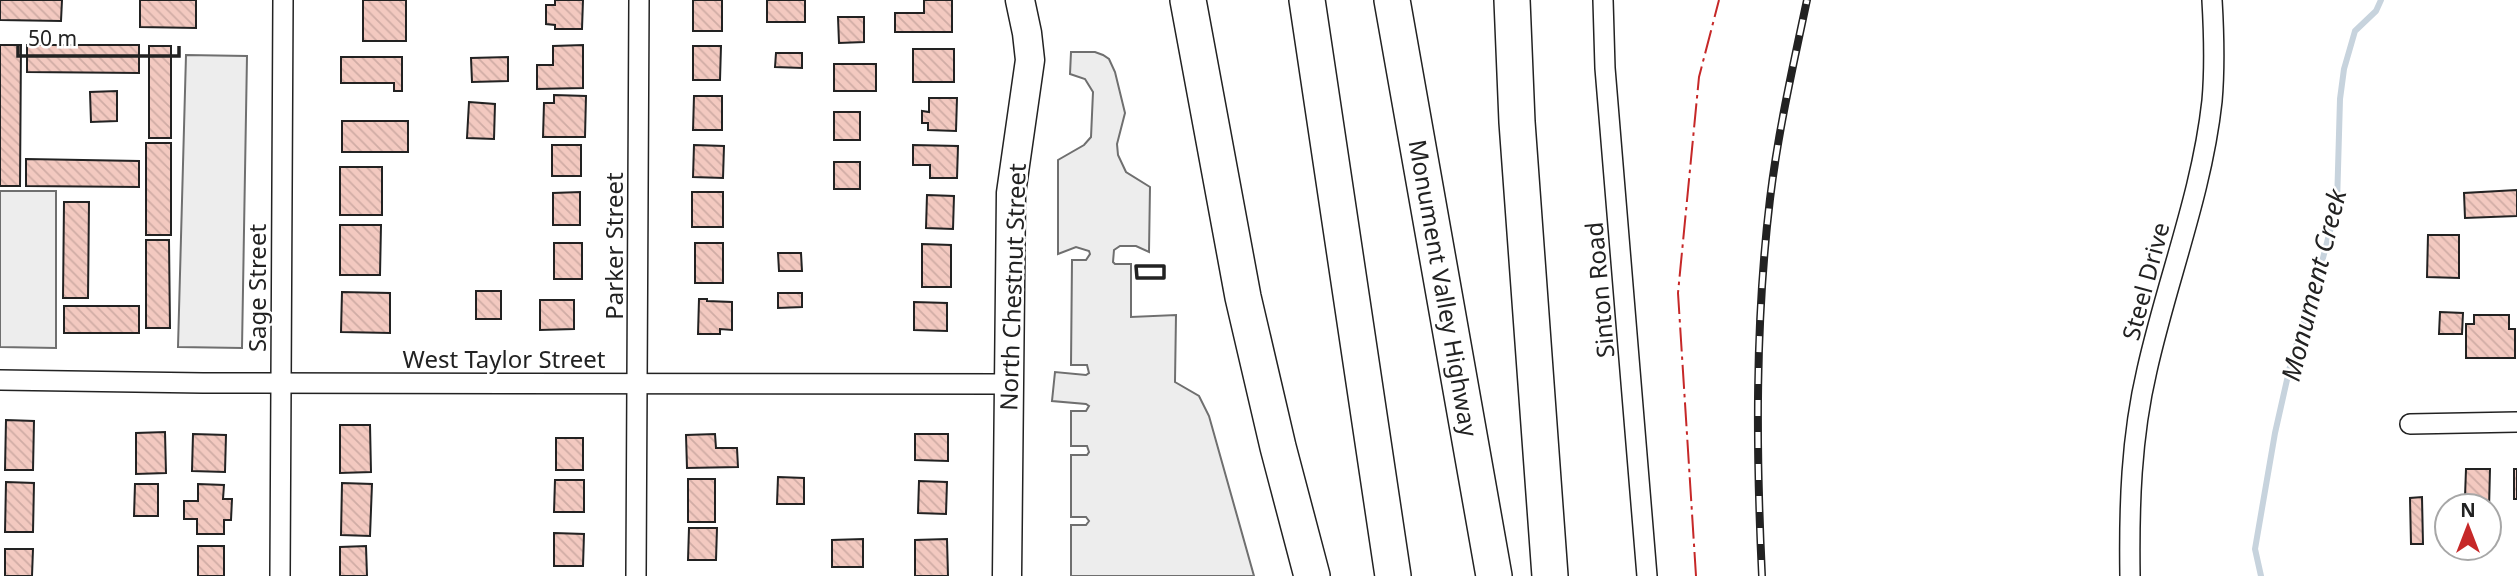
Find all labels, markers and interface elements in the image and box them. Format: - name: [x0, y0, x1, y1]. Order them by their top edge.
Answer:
- scale bar: [18, 14, 178, 58]
- text: 50 m: [28, 24, 77, 52]
- street label: Monument Valley Highway: [1402, 137, 1487, 440]
- street label: North Chestnut Street: [991, 162, 1033, 411]
- street label: Parker Street: [597, 172, 630, 320]
- water label: Monument Creek: [2272, 184, 2355, 385]
- street label: Steel Drive: [2113, 218, 2177, 344]
- street label: Sinton Road: [1577, 221, 1621, 359]
- street label: Sage Street: [240, 224, 273, 352]
- street label: West Taylor Street: [403, 342, 606, 375]
- north arrow: [2433, 492, 2503, 562]
- text: N: [2460, 497, 2476, 523]

